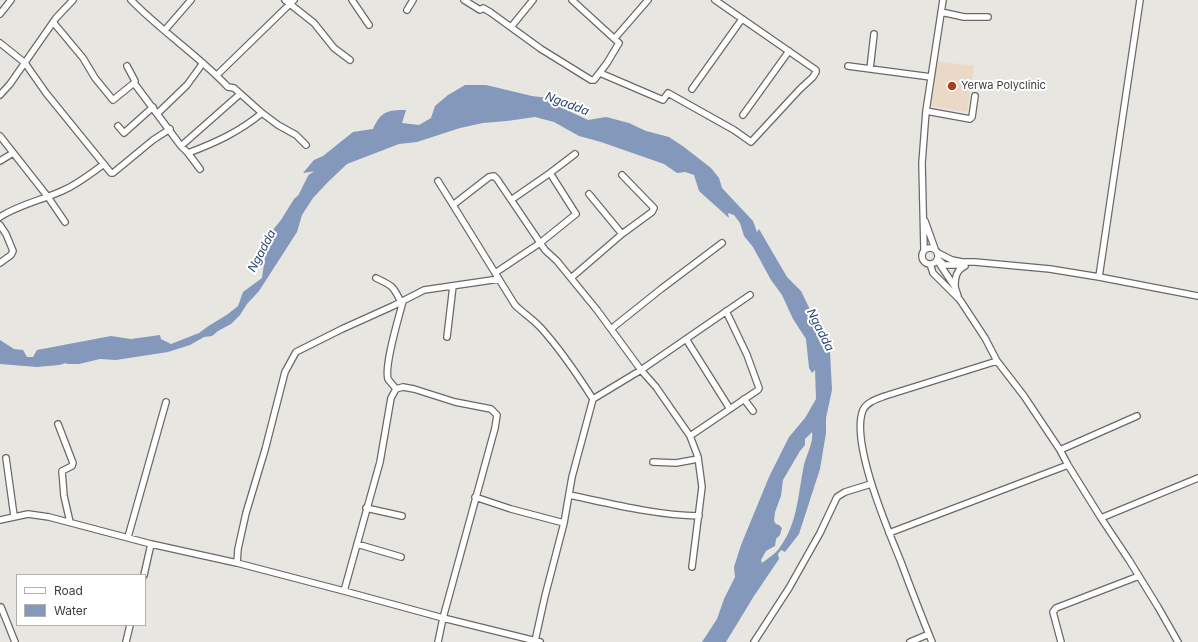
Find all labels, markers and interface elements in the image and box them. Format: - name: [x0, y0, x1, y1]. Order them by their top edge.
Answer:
- place label: Yerwa Polyclinic: [961, 79, 1046, 93]
- marker: Yerwa Polyclinic: [946, 80, 958, 92]
- water label: Ngadda: [543, 89, 591, 119]
- water label: Ngadda: [245, 227, 279, 275]
- water label: Ngadda: [803, 306, 837, 354]
- legend: [16, 574, 146, 626]
- text: Road: [54, 583, 83, 598]
- text: Water: [54, 603, 87, 618]

